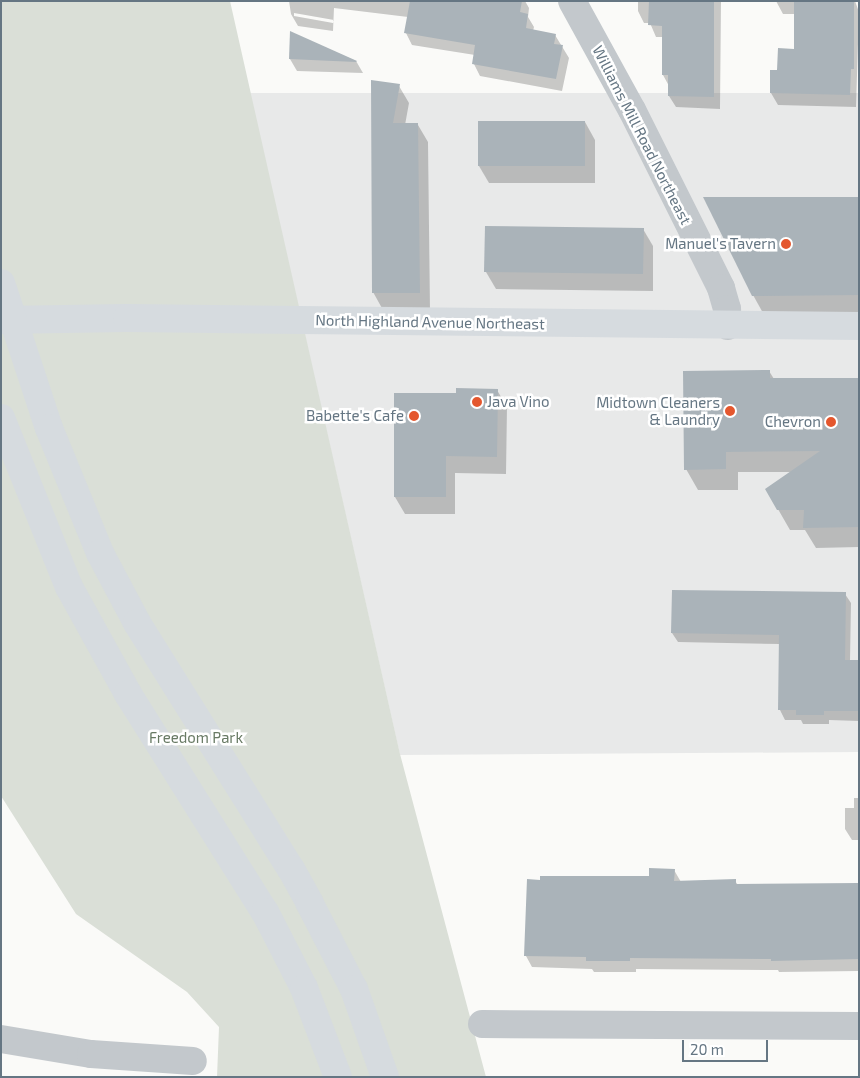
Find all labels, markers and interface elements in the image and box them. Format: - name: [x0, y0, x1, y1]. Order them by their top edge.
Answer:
- street label: Williams Mill Road Northeast: [589, 42, 695, 228]
- place label: Manuel's Tavern: [665, 235, 776, 253]
- marker: Manuel's Tavern: [780, 238, 792, 250]
- street label: North Highland Avenue Northeast: [315, 311, 545, 333]
- place label: Java Vino: [487, 393, 550, 411]
- place label: Midtown Cleaners & Laundry: [596, 393, 720, 428]
- marker: Java Vino: [471, 396, 483, 408]
- marker: Midtown Cleaners & Laundry: [724, 405, 736, 417]
- place label: Babette's Cafe: [306, 407, 404, 425]
- marker: Babette's Cafe: [408, 410, 420, 422]
- place label: Chevron: [765, 413, 821, 431]
- marker: Chevron: [825, 416, 837, 428]
- park label: Freedom Park: [149, 729, 243, 747]
- scale bar: [685, 1030, 771, 1062]
- text: 20 m: [690, 1040, 724, 1058]

